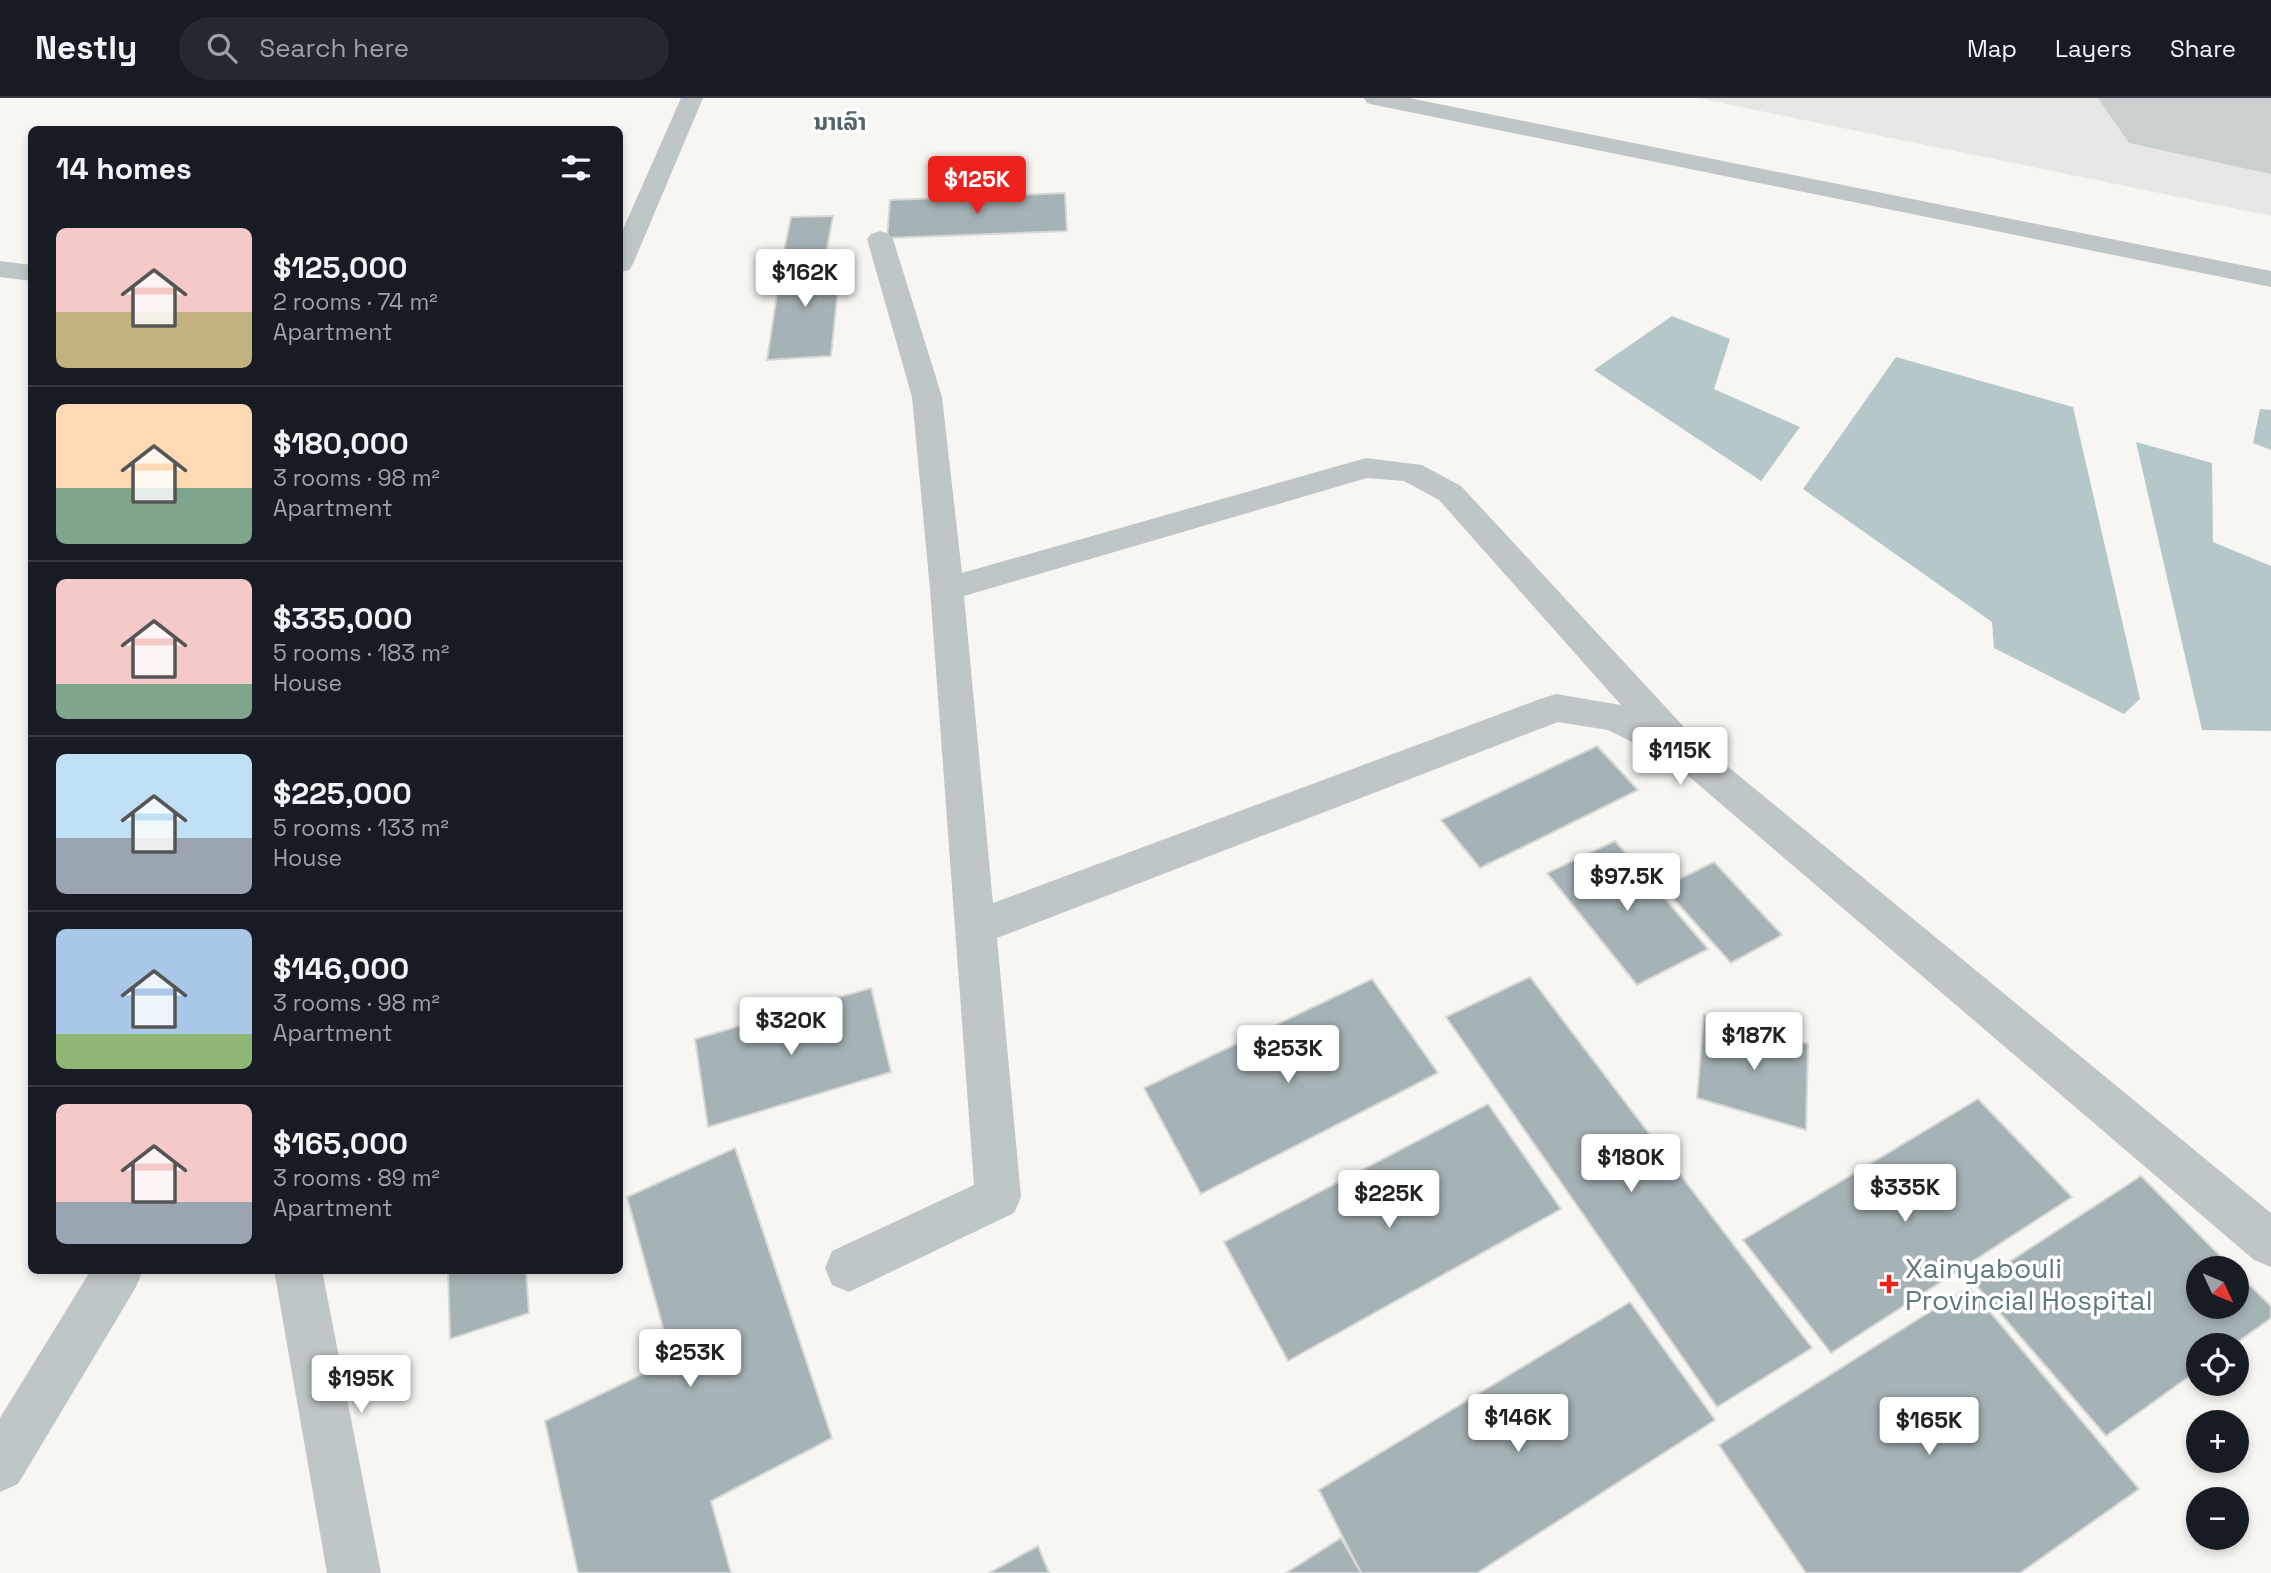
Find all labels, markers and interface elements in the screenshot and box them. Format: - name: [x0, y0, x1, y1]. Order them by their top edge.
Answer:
- search box: [179, 17, 669, 80]
- text: Nestly: [35, 27, 137, 69]
- icon: search: [203, 29, 241, 67]
- text: Search here: [259, 31, 409, 65]
- text: Map: [1967, 33, 2017, 64]
- text: Layers: [2055, 33, 2132, 64]
- text: Share: [2170, 33, 2236, 64]
- district label: ນາເລົາ: [814, 107, 866, 137]
- text: 14 homes: [56, 149, 192, 188]
- icon: filters: [557, 149, 595, 187]
- pin: $125K: [928, 156, 1026, 216]
- text: $125K: [944, 164, 1010, 194]
- text: $125,000: [273, 248, 407, 287]
- pin: $162K: [756, 250, 854, 309]
- icon: home: [112, 256, 196, 340]
- text: $162K: [772, 257, 838, 287]
- text: 2 rooms · 74 m²: [273, 287, 438, 317]
- text: Apartment: [273, 317, 393, 347]
- text: $180,000: [273, 424, 409, 463]
- icon: home: [112, 432, 196, 516]
- text: 3 rooms · 98 m²: [273, 463, 440, 493]
- text: Apartment: [273, 493, 393, 523]
- text: $335,000: [273, 599, 412, 638]
- icon: home: [112, 607, 196, 691]
- text: 5 rooms · 183 m²: [273, 638, 449, 668]
- text: House: [273, 668, 342, 698]
- pin: $115K: [1631, 728, 1729, 787]
- text: $115K: [1649, 735, 1711, 765]
- text: $225,000: [273, 774, 412, 813]
- icon: home: [112, 782, 196, 866]
- text: 5 rooms · 133 m²: [273, 813, 449, 843]
- text: House: [273, 843, 342, 873]
- pin: $97.5K: [1570, 854, 1684, 913]
- text: $97.5K: [1590, 861, 1664, 891]
- text: $146,000: [273, 949, 409, 988]
- icon: home: [112, 957, 196, 1041]
- text: 3 rooms · 98 m²: [273, 988, 440, 1018]
- pin: $320K: [742, 998, 840, 1057]
- text: $320K: [756, 1005, 826, 1035]
- pin: $187K: [1705, 1012, 1803, 1072]
- text: Apartment: [273, 1018, 393, 1048]
- text: $187K: [1721, 1020, 1787, 1050]
- pin: $253K: [1239, 1026, 1337, 1085]
- text: $253K: [1253, 1033, 1323, 1063]
- text: $165,000: [273, 1124, 408, 1163]
- icon: home: [112, 1132, 196, 1216]
- pin: $180K: [1582, 1134, 1680, 1194]
- text: $180K: [1597, 1142, 1665, 1172]
- text: 3 rooms · 89 m²: [273, 1163, 440, 1193]
- pin: $335K: [1856, 1164, 1954, 1224]
- pin: $225K: [1340, 1170, 1438, 1230]
- text: $335K: [1870, 1172, 1940, 1202]
- text: $225K: [1354, 1178, 1424, 1208]
- text: Apartment: [273, 1193, 393, 1223]
- place label: Xainyabouli Provincial Hospital: [1905, 1250, 2153, 1318]
- north arrow: [2186, 1256, 2249, 1320]
- map controls: [2186, 1256, 2249, 1550]
- marker: Xainyabouli Provincial Hospital: [1879, 1274, 1899, 1294]
- pin: $253K: [641, 1330, 739, 1389]
- button: locate: [2186, 1333, 2249, 1396]
- text: $253K: [655, 1337, 725, 1367]
- pin: $195K: [312, 1356, 410, 1415]
- text: $195K: [328, 1363, 394, 1393]
- pin: $146K: [1469, 1394, 1567, 1454]
- pin: $165K: [1880, 1398, 1978, 1457]
- text: $146K: [1484, 1402, 1552, 1432]
- text: $165K: [1896, 1405, 1962, 1435]
- button: +: [2186, 1410, 2249, 1473]
- button: −: [2186, 1487, 2249, 1550]

